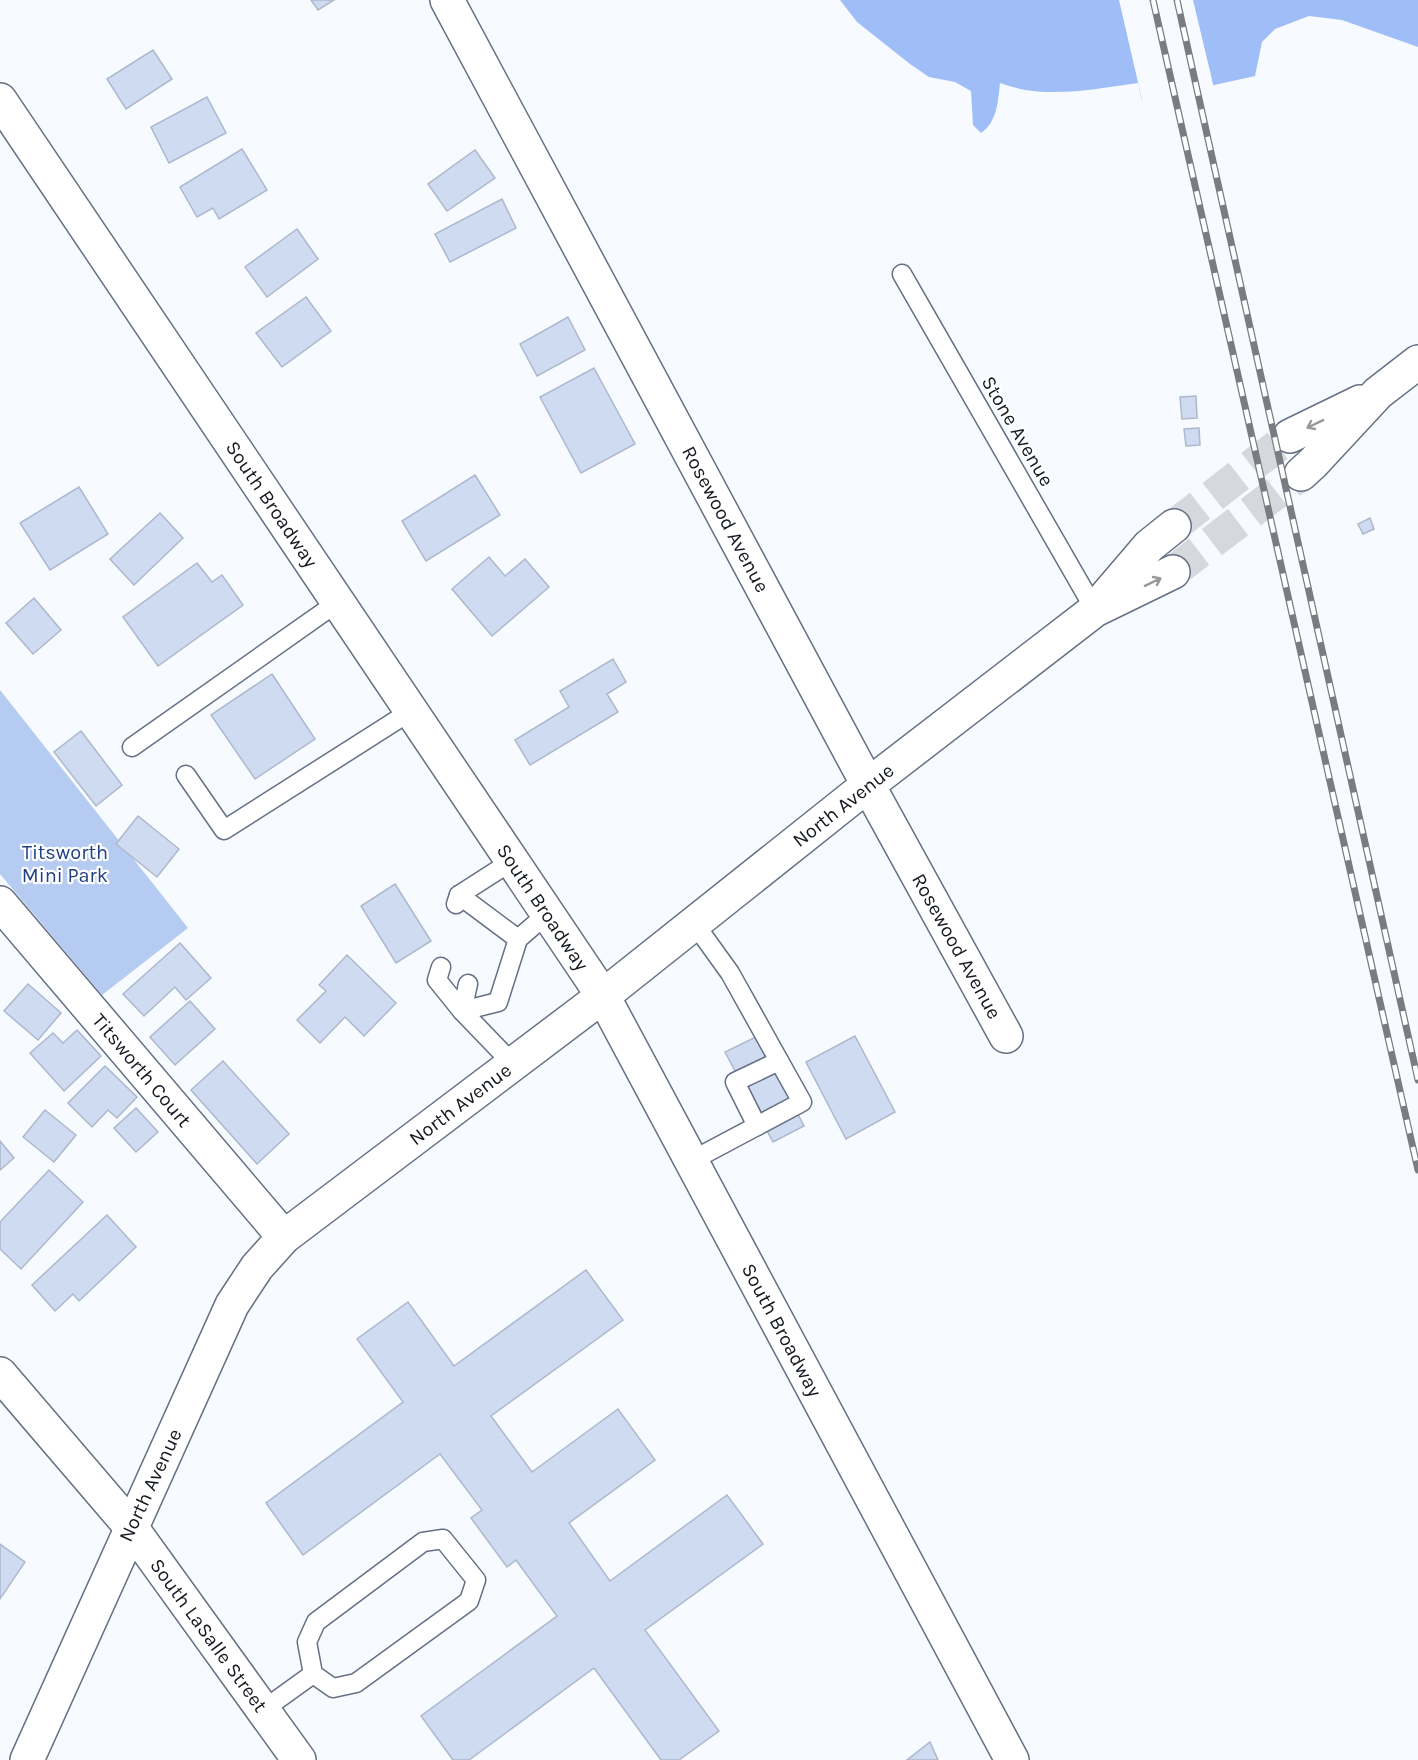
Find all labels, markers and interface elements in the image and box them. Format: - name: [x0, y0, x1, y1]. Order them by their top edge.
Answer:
- street label: Stone Avenue: [977, 372, 1058, 490]
- one-way arrow: [1307, 418, 1325, 430]
- street label: South Broadway: [221, 437, 322, 572]
- street label: Rosewood Avenue: [677, 442, 774, 596]
- one-way arrow: [1144, 575, 1162, 587]
- street label: North Avenue: [788, 759, 898, 852]
- street label: South Broadway: [492, 840, 593, 975]
- park label: Titsworth Mini Park: [22, 841, 108, 887]
- street label: Rosewood Avenue: [907, 870, 1006, 1023]
- street label: Titsworth Court: [87, 1009, 196, 1132]
- street label: North Avenue: [405, 1059, 516, 1150]
- street label: South Broadway: [737, 1260, 826, 1401]
- street label: North Avenue: [114, 1425, 187, 1545]
- street label: South LaSalle Street: [145, 1554, 272, 1717]

